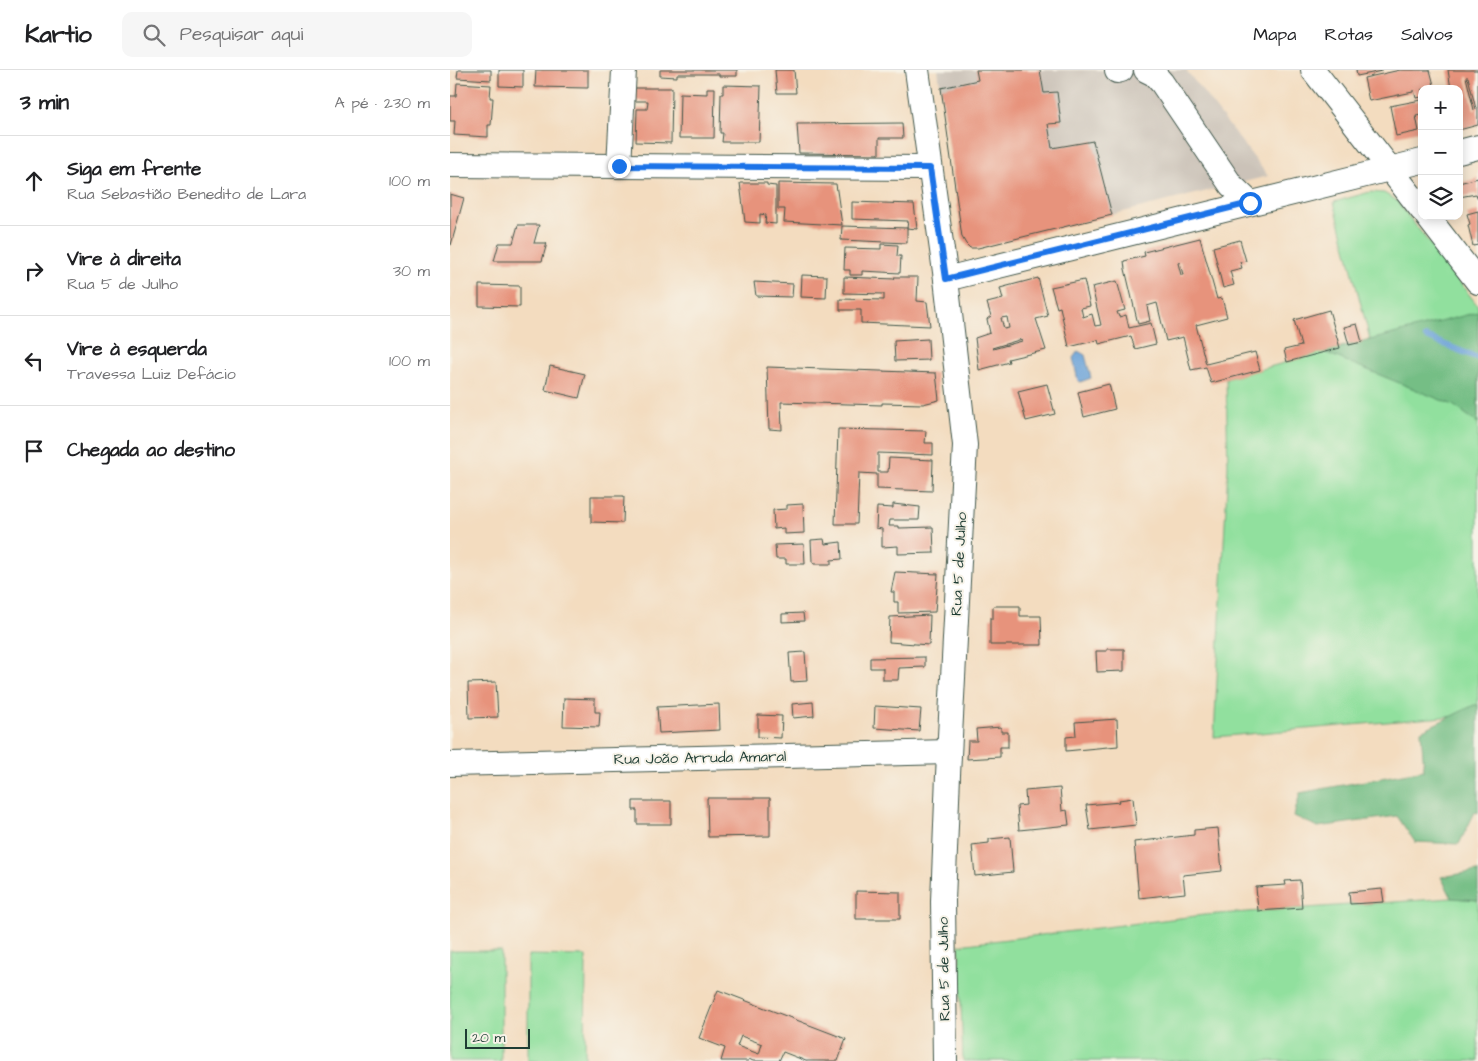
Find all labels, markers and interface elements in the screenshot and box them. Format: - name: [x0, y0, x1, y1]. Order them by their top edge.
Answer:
- search box: [122, 12, 472, 57]
- text: Kartio: [25, 18, 92, 52]
- icon: search: [140, 21, 168, 49]
- text: Pesquisar aqui: [180, 21, 303, 48]
- text: Mapa: [1253, 22, 1297, 47]
- text: Rotas: [1325, 22, 1373, 47]
- text: Salvos: [1401, 22, 1453, 47]
- map controls: [1418, 85, 1463, 220]
- button: +: [1418, 85, 1463, 130]
- text: 3 min: [20, 88, 69, 117]
- text: A pé · 230 m: [334, 92, 430, 114]
- button: −: [1418, 130, 1463, 175]
- route end: [608, 155, 631, 178]
- text: Siga em frente: [67, 156, 201, 183]
- icon: ahead: [20, 167, 48, 195]
- text: 100 m: [389, 170, 430, 192]
- button: layers: [1418, 175, 1463, 220]
- text: Rua Sebastião Benedito de Lara: [67, 183, 306, 205]
- route start: [1239, 192, 1262, 215]
- text: Vire à direita: [67, 246, 181, 273]
- icon: right: [20, 257, 48, 285]
- text: 30 m: [393, 260, 430, 282]
- text: Rua 5 de Julho: [67, 273, 178, 295]
- text: Vire à esquerda: [67, 336, 207, 363]
- icon: left: [20, 347, 48, 375]
- text: 100 m: [389, 350, 430, 372]
- text: Travessa Luiz Defácio: [67, 363, 236, 385]
- icon: arrive: [20, 437, 48, 465]
- text: Chegada ao destino: [67, 437, 235, 464]
- street label: Rua 5 de Julho: [946, 511, 972, 617]
- street label: Rua João Arruda Amaral: [613, 746, 787, 770]
- street label: Rua 5 de Julho: [933, 916, 955, 1021]
- scale bar: [465, 1026, 530, 1049]
- text: 20 m: [472, 1028, 505, 1048]

